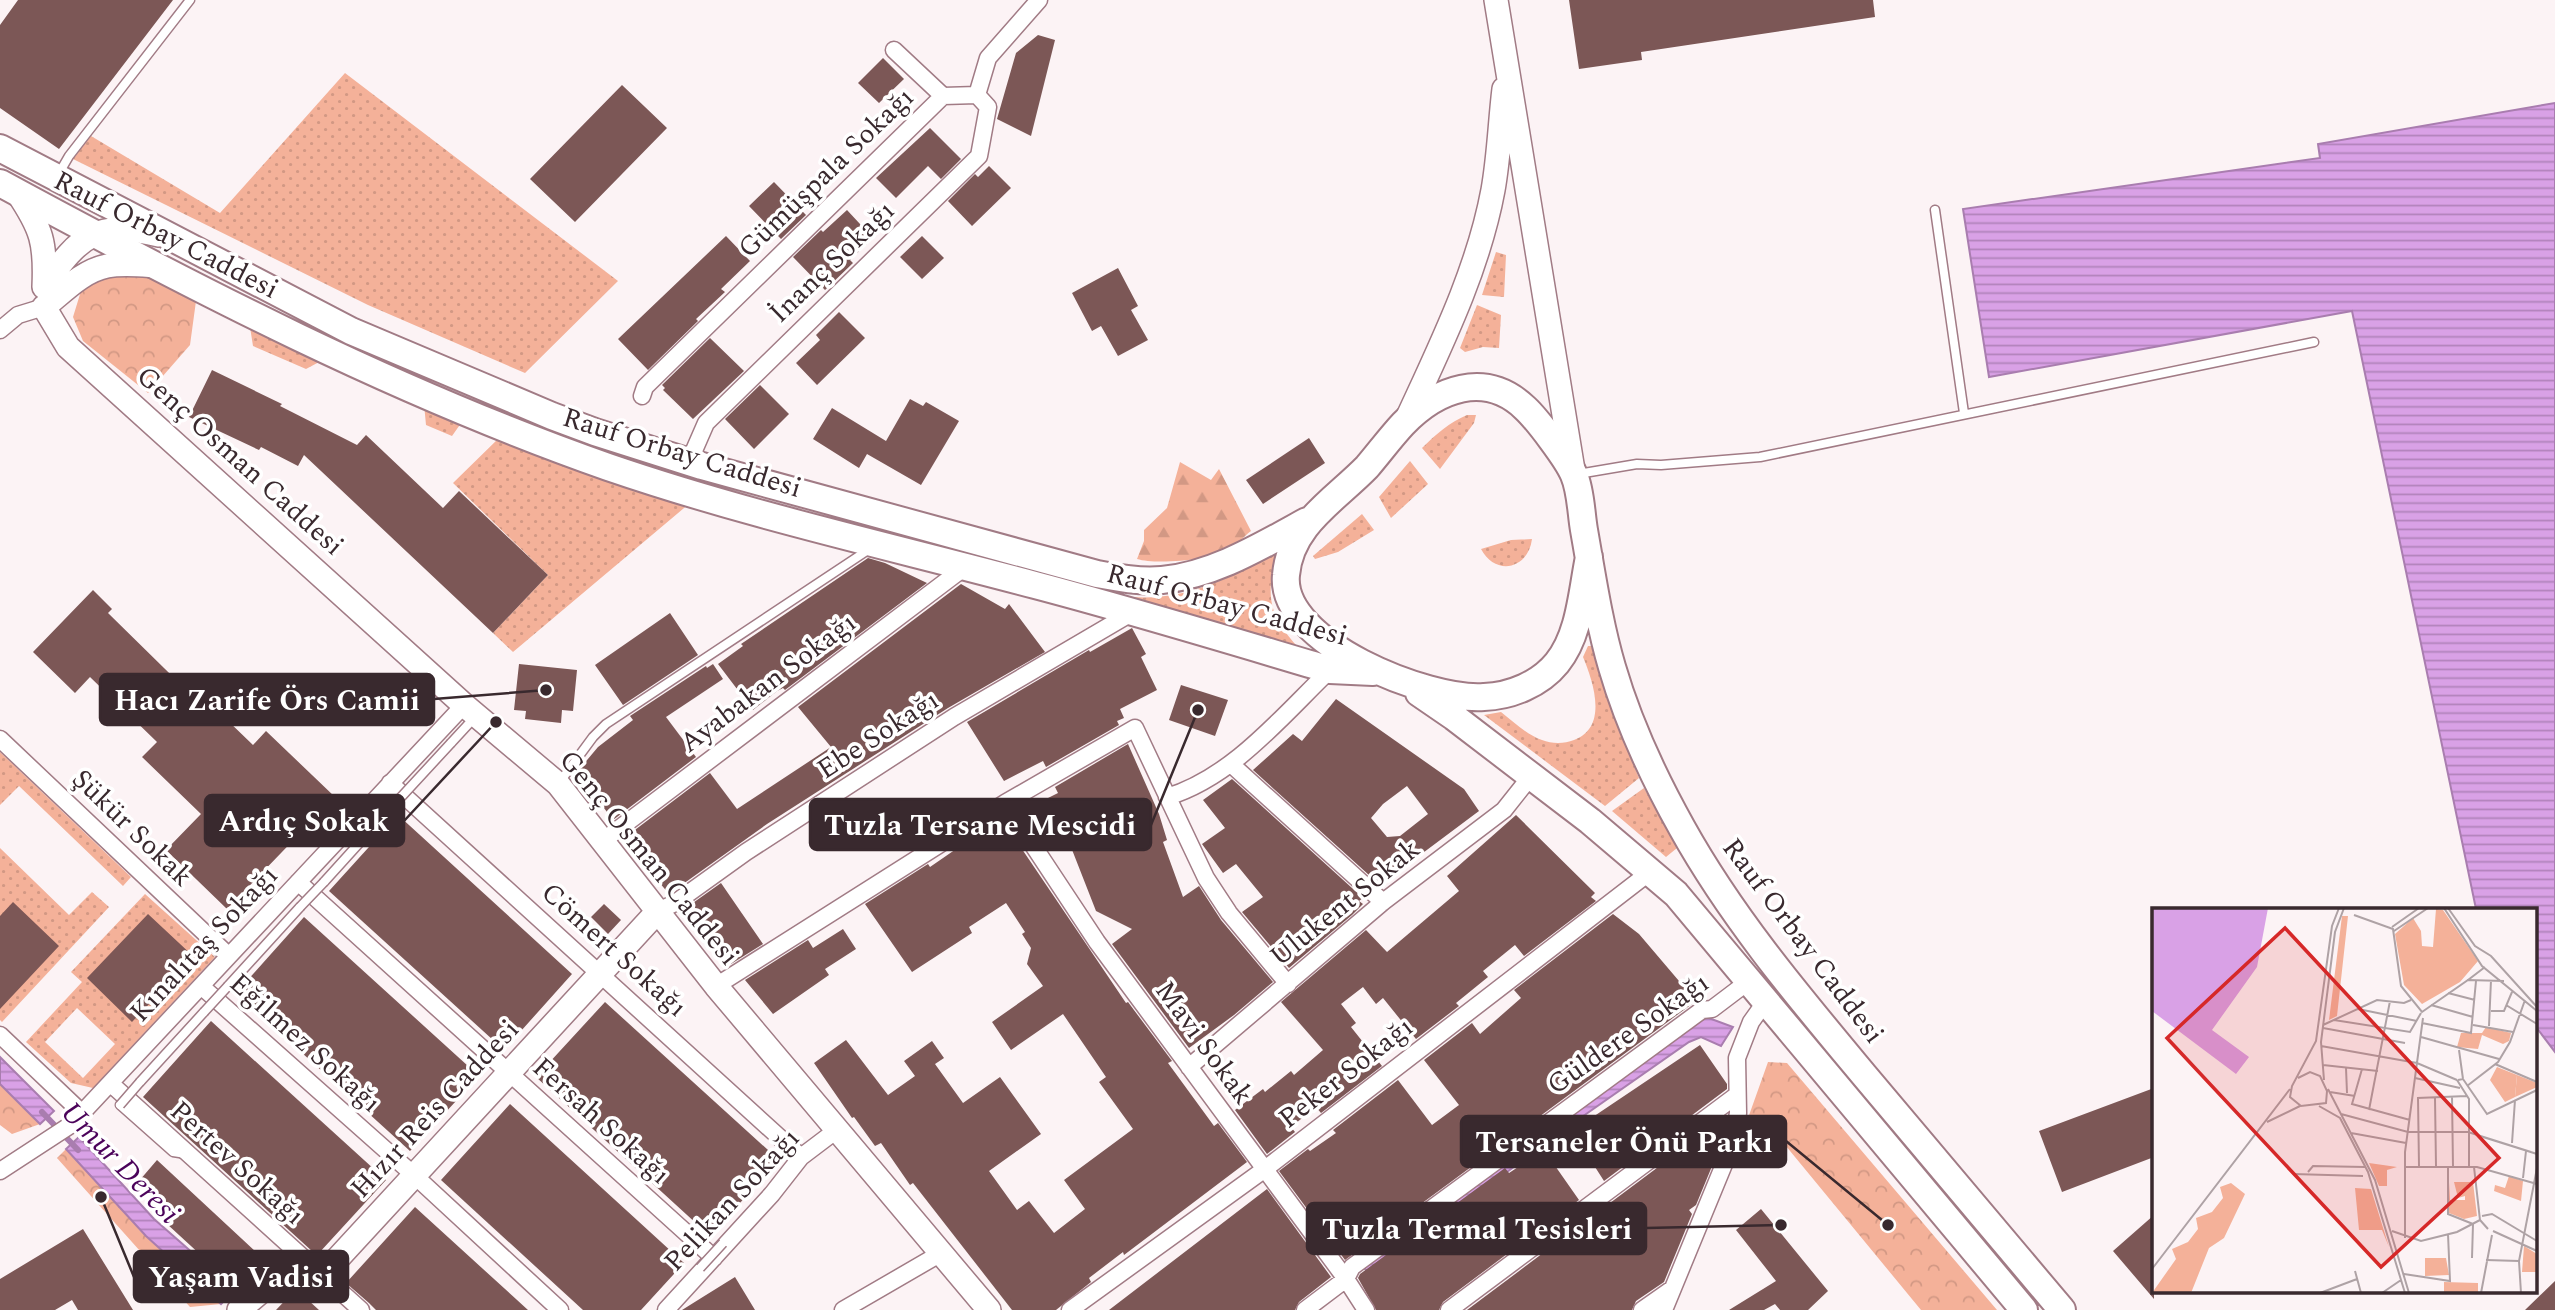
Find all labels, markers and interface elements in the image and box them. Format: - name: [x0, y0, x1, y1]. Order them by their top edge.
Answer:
- street label: Gümüşpala Sokağı: [728, 77, 924, 269]
- street label: Rauf Orbay Caddesi: [46, 160, 286, 310]
- street label: İnanç Sokağı: [759, 191, 905, 333]
- street label: Genç Osman Caddesi: [126, 356, 354, 566]
- street label: Rauf Orbay Caddesi: [557, 396, 807, 510]
- street label: Rauf Orbay Caddesi: [1102, 552, 1352, 658]
- street label: Ayabakan Sokağı: [670, 602, 866, 764]
- callout: Hacı Zarife Örs Camii: [100, 674, 434, 725]
- text: Hacı Zarife Örs Camii: [114, 678, 420, 724]
- street label: Ebe Sokağı: [808, 679, 948, 791]
- street label: Genç Osman Caddesi: [548, 741, 750, 975]
- street label: Şükür Sokak: [61, 759, 203, 897]
- callout: Ardıç Sokak: [205, 795, 404, 846]
- text: Ardıç Sokak: [219, 799, 389, 845]
- callout: Tuzla Tersane Mescidi: [810, 799, 1151, 850]
- text: Tuzla Tersane Mescidi: [824, 803, 1136, 849]
- street label: Ulukent Sokak: [1260, 829, 1430, 977]
- street label: Rauf Orbay Caddesi: [1711, 829, 1895, 1053]
- street label: Kınalıtaş Sokağı: [120, 856, 288, 1032]
- street label: Cömert Sokağı: [531, 872, 697, 1028]
- inset map: [2152, 908, 2538, 1292]
- street label: Güldere Sokağı: [1538, 962, 1718, 1106]
- street label: Eğilmez Sokağı: [219, 963, 391, 1123]
- street label: Mavi Sokak: [1144, 972, 1264, 1114]
- street label: Peker Sokağı: [1269, 1007, 1423, 1139]
- street label: Hızır Reis Caddesi: [340, 1010, 530, 1208]
- street label: Fersah Sokağı: [522, 1047, 680, 1195]
- street label: Pertev Sokağı: [160, 1090, 314, 1236]
- water label: Umur Deresi: [49, 1091, 191, 1235]
- callout: Tersaneler Önü Parkı: [1461, 1116, 1786, 1167]
- street label: Pelikan Sokağı: [654, 1118, 810, 1282]
- text: Tersaneler Önü Parkı: [1475, 1120, 1773, 1166]
- callout: Tuzla Termal Tesisleri: [1307, 1203, 1646, 1254]
- text: Tuzla Termal Tesisleri: [1322, 1207, 1632, 1253]
- callout: Yaşam Vadisi: [134, 1251, 348, 1302]
- text: Yaşam Vadisi: [148, 1255, 334, 1301]

